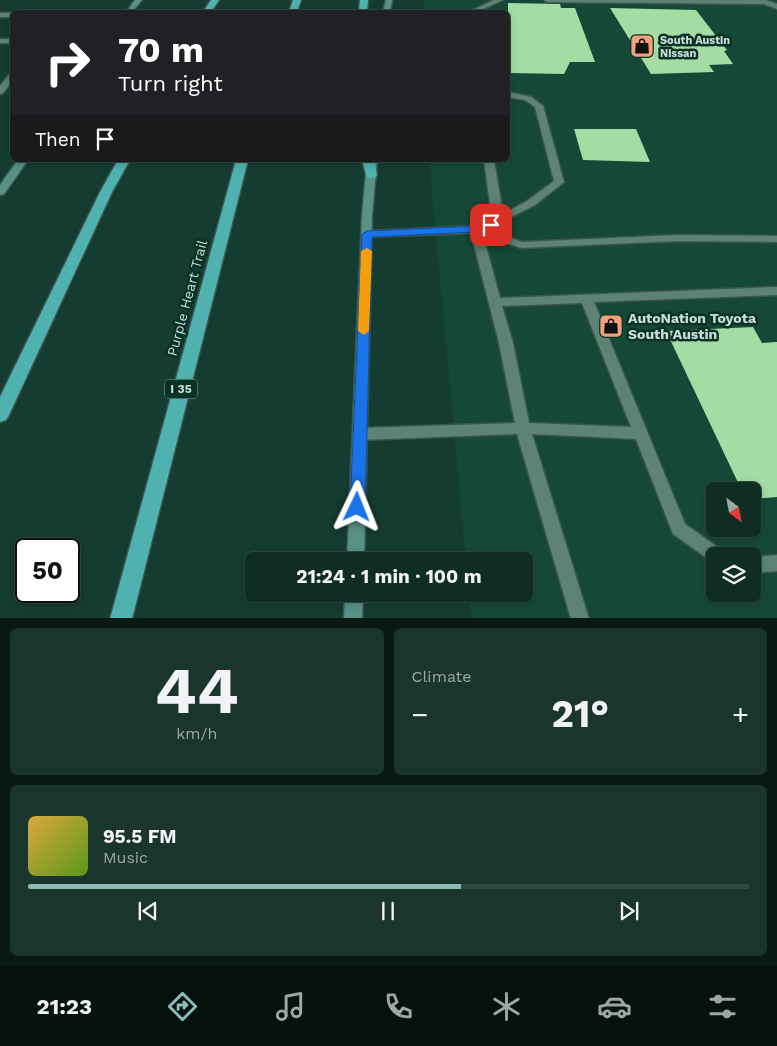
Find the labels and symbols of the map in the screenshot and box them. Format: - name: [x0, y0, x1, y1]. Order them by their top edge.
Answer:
- shop icon: South Austin Nissan: [629, 33, 655, 59]
- place label: South Austin Nissan: [660, 34, 730, 60]
- pin: [470, 204, 512, 246]
- street label: Purple Heart Trail: [164, 238, 210, 358]
- place label: AutoNation Toyota South Austin: [628, 310, 757, 342]
- shop icon: AutoNation Toyota South Austin: [598, 313, 624, 339]
- road number: I 35: [165, 379, 197, 398]
- position arrow: [330, 480, 382, 532]
- north arrow: [706, 482, 761, 538]
- speed limit sign: 50: [15, 538, 80, 603]

